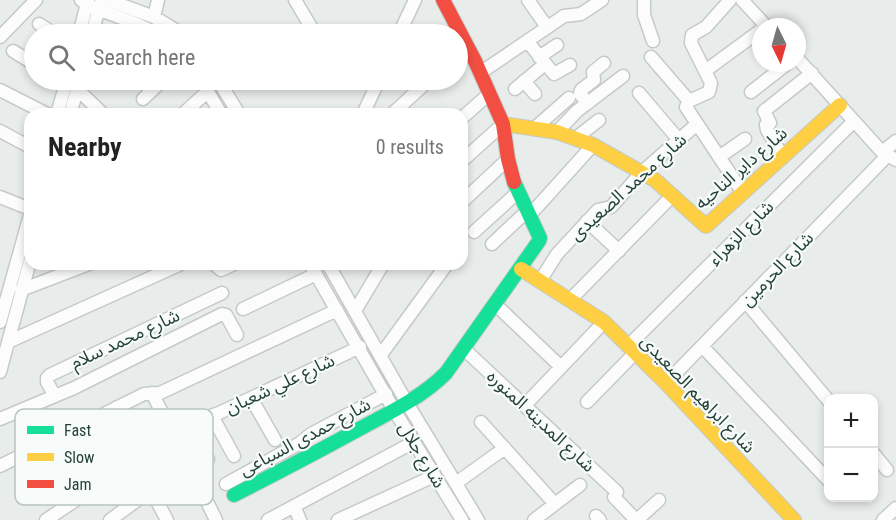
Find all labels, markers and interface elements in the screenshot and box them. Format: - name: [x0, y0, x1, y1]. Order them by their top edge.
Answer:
- north arrow: [752, 18, 806, 72]
- search box: [24, 24, 468, 90]
- icon: search: [45, 41, 78, 74]
- text: Search here: [93, 45, 195, 70]
- street label: شارع داير الناحيه: [690, 122, 794, 216]
- street label: شارع محمد الصعيدى: [565, 129, 693, 247]
- text: Nearby: [48, 132, 122, 162]
- text: 0 results: [376, 135, 444, 159]
- street label: شارع الزهراء: [704, 196, 780, 272]
- street label: شارع الحرمين: [736, 227, 820, 313]
- street label: شارع محمد سلام: [67, 304, 184, 377]
- street label: شارع ابراهيم الصعيدى: [634, 330, 760, 460]
- street label: شارع علي شعبان: [222, 349, 340, 422]
- street label: شارع المدينه المنوره: [480, 365, 600, 479]
- street label: شارع حمدى السباعى: [236, 393, 376, 484]
- map controls: [824, 394, 878, 502]
- button: +: [824, 394, 878, 448]
- legend: [15, 409, 213, 505]
- street label: شارع جلال: [391, 418, 450, 494]
- text: Fast: [64, 421, 91, 440]
- text: Slow: [64, 448, 94, 467]
- button: −: [824, 448, 878, 502]
- text: Jam: [64, 475, 91, 494]

